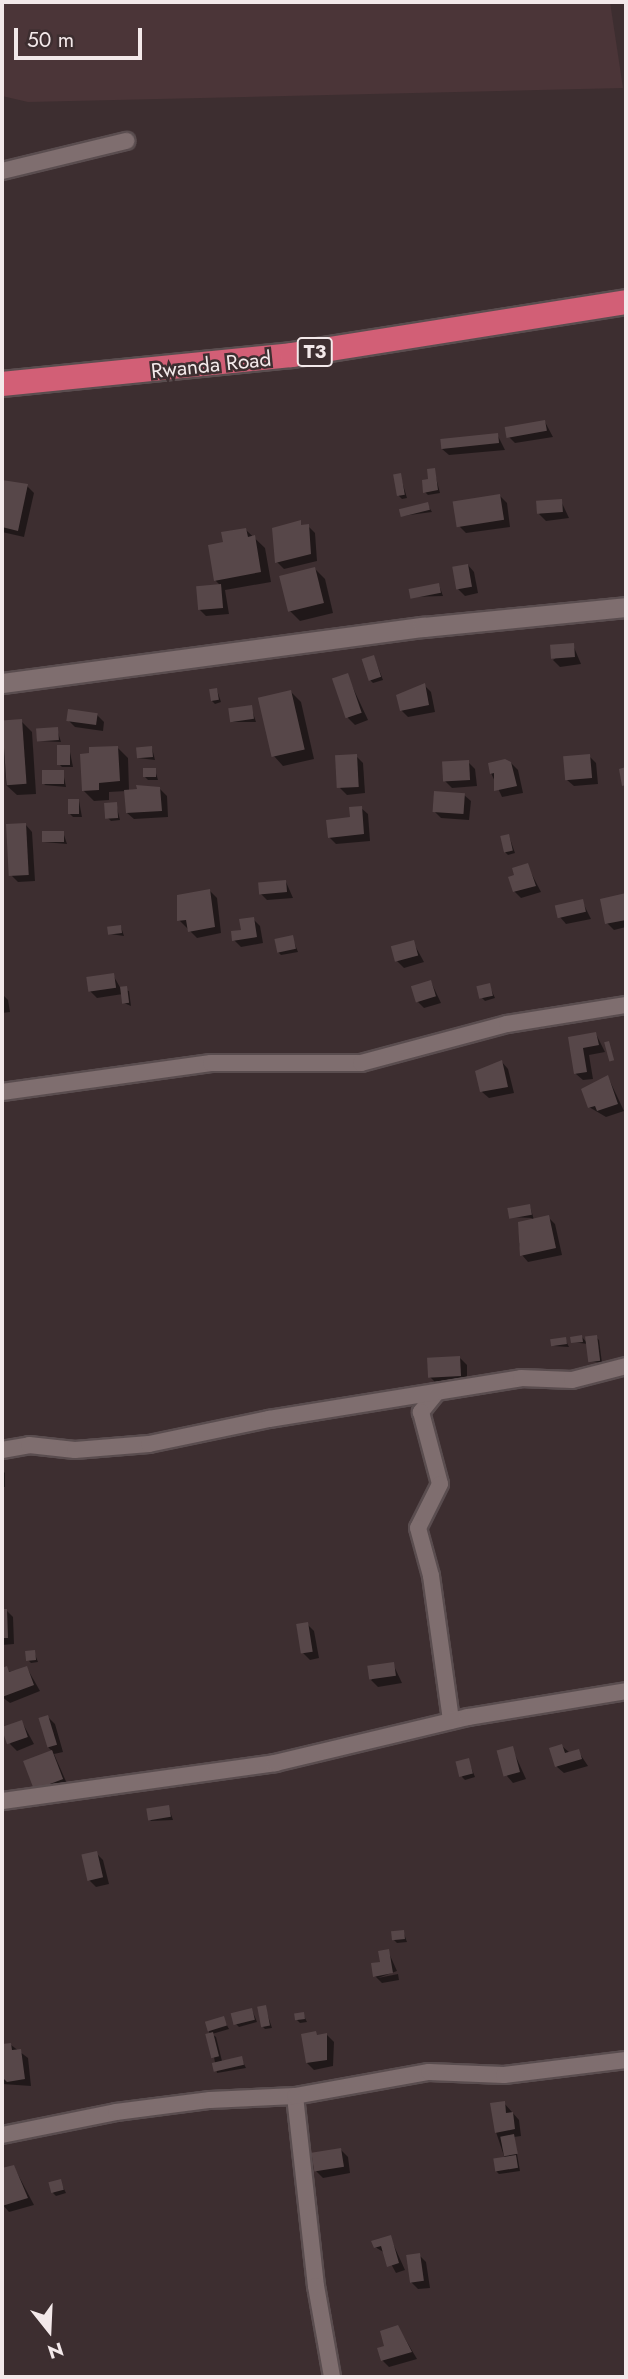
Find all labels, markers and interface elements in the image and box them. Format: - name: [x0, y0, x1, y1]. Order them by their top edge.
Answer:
- scale bar: [18, 14, 145, 58]
- text: 50 m: [27, 25, 74, 55]
- road number: T3: [296, 336, 334, 368]
- street label: Rwanda Road: [150, 346, 272, 384]
- north arrow: [14, 2295, 84, 2365]
- text: N: [44, 2335, 67, 2366]

